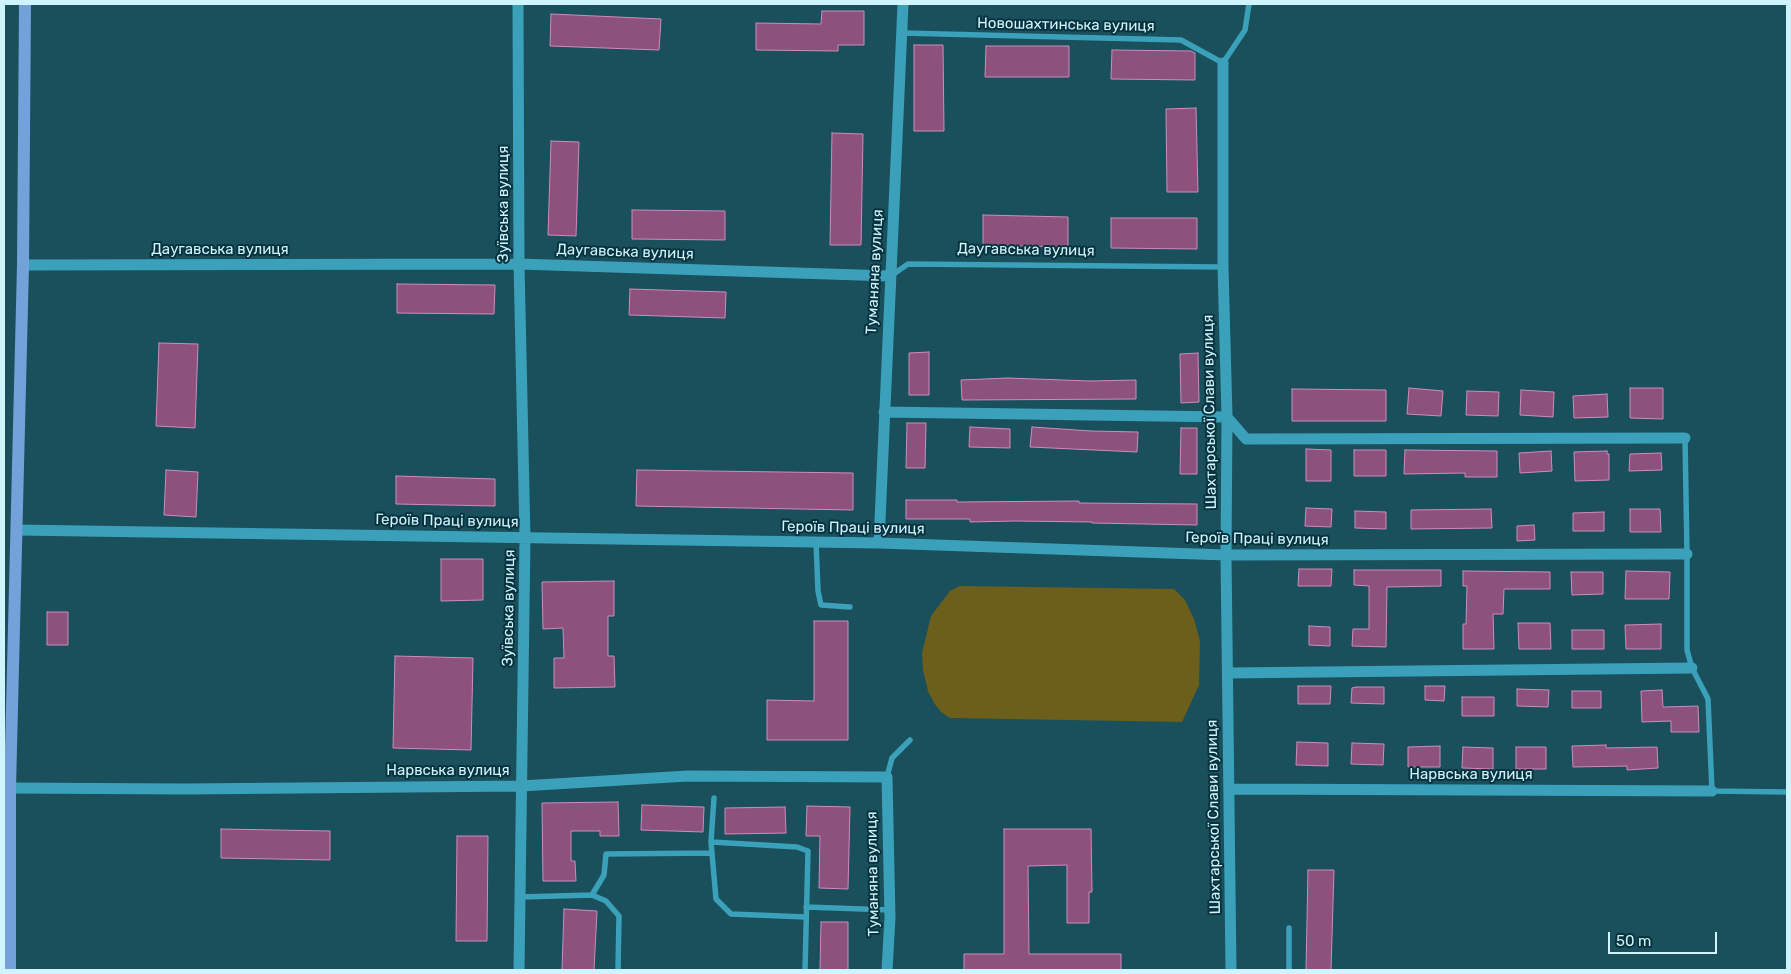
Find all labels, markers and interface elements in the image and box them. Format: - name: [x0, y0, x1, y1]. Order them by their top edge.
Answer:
- street label: Новошахтинська вулиця: [977, 14, 1155, 36]
- street label: Зуївська вулиця: [495, 146, 513, 262]
- street label: Туманяна вулиця: [863, 209, 887, 335]
- street label: Даугавська вулиця: [957, 240, 1095, 260]
- street label: Даугавська вулиця: [151, 241, 289, 259]
- street label: Даугавська вулиця: [556, 241, 694, 263]
- street label: Шахтарської Слави вулиця: [1199, 315, 1221, 509]
- street label: Героїв Праці вулиця: [375, 511, 519, 531]
- street label: Героїв Праці вулиця: [781, 518, 925, 538]
- street label: Героїв Праці вулиця: [1185, 529, 1329, 549]
- street label: Зуївська вулиця: [499, 549, 519, 667]
- street label: Шахтарської Слави вулиця: [1203, 720, 1225, 914]
- street label: Нарвська вулиця: [386, 762, 510, 780]
- street label: Нарвська вулиця: [1409, 766, 1533, 784]
- street label: Туманяна вулиця: [863, 811, 883, 937]
- scale bar: [1611, 922, 1720, 954]
- text: 50 m: [1616, 932, 1651, 950]

